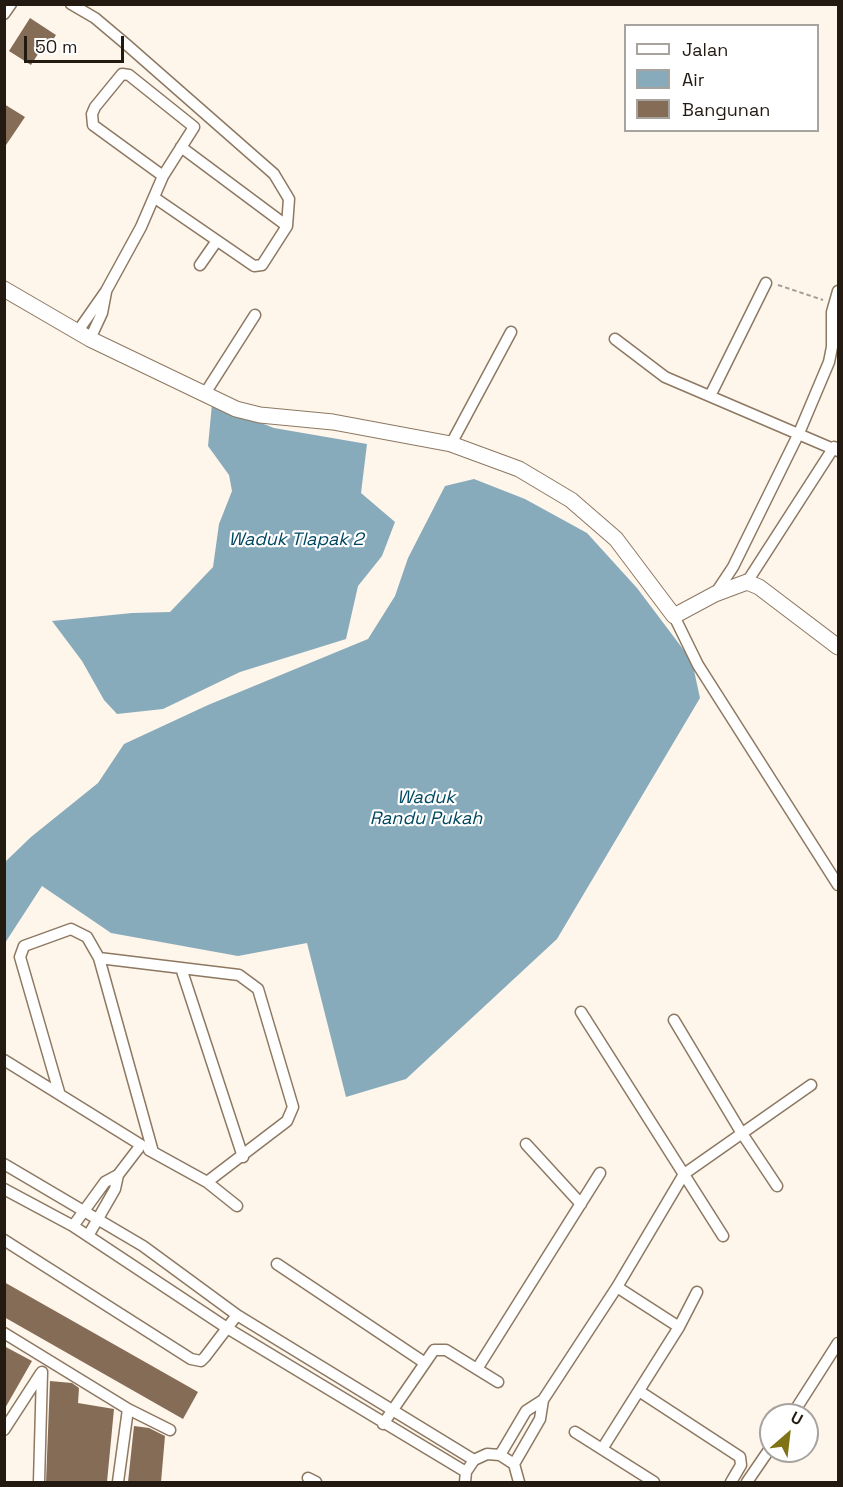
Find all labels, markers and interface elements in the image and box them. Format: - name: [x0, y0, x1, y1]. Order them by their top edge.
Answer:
- scale bar: [27, 24, 128, 62]
- legend: [624, 24, 819, 132]
- text: 50 m: [35, 35, 77, 58]
- text: Jalan: [682, 38, 728, 61]
- text: Air: [682, 68, 705, 91]
- text: Bangunan: [682, 98, 770, 121]
- water label: Waduk Tlapak 2: [228, 529, 364, 551]
- water label: Waduk Randu Pukah: [370, 787, 482, 830]
- north arrow: [759, 1403, 819, 1463]
- text: U: [787, 1407, 806, 1430]

